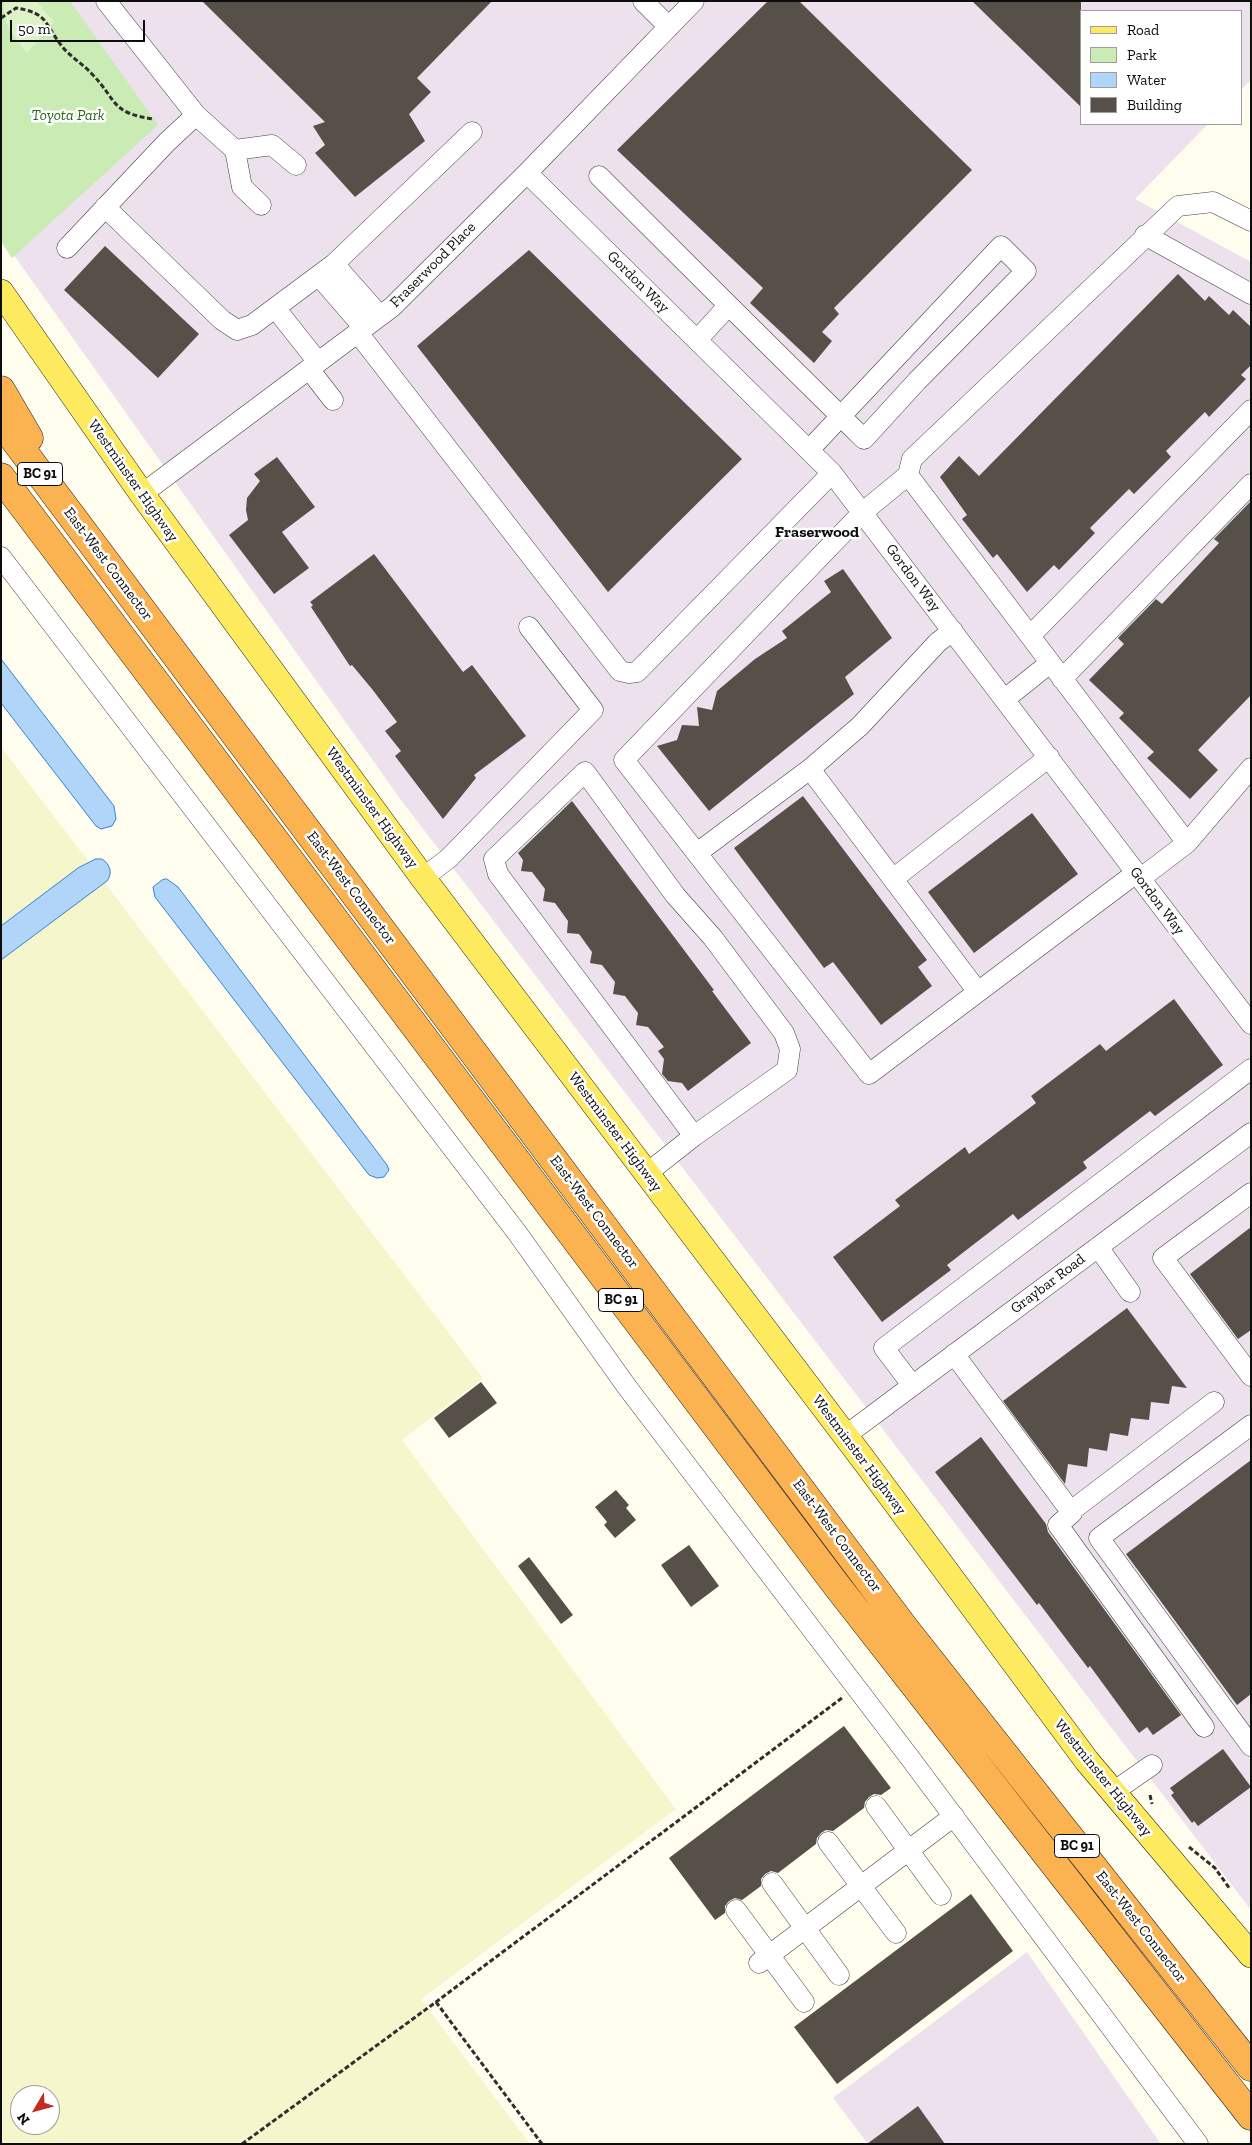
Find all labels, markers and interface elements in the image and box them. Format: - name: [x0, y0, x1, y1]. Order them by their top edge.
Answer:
- scale bar: [12, 10, 148, 42]
- legend: [1080, 10, 1242, 125]
- text: 50 m: [18, 20, 51, 38]
- text: Road: [1127, 21, 1159, 39]
- text: Park: [1127, 46, 1157, 64]
- text: Water: [1127, 71, 1167, 89]
- text: Building: [1127, 96, 1182, 114]
- park label: Toyota Park: [32, 107, 104, 125]
- street label: Fraserwood Place: [386, 218, 480, 312]
- street label: Gordon Way: [603, 247, 673, 317]
- street label: Westminster Highway: [84, 416, 182, 546]
- road number: BC 91: [18, 462, 62, 486]
- street label: East-West Connector: [60, 504, 156, 624]
- district label: Fraserwood: [775, 522, 859, 542]
- street label: Gordon Way: [882, 541, 944, 615]
- street label: Westminster Highway: [322, 744, 422, 872]
- street label: East-West Connector: [303, 828, 399, 948]
- street label: Gordon Way: [1126, 864, 1188, 938]
- street label: Westminster Highway: [564, 1069, 666, 1195]
- street label: East-West Connector: [546, 1152, 642, 1272]
- street label: Graybar Road: [1007, 1250, 1089, 1318]
- road number: BC 91: [598, 1288, 644, 1312]
- street label: Westminster Highway: [808, 1392, 910, 1518]
- street label: East-West Connector: [789, 1476, 885, 1596]
- street label: Westminster Highway: [1050, 1716, 1156, 1840]
- road number: BC 91: [1054, 1834, 1100, 1858]
- street label: East-West Connector: [1092, 1868, 1190, 1986]
- north arrow: [10, 2085, 60, 2135]
- text: N: [13, 2109, 33, 2128]

